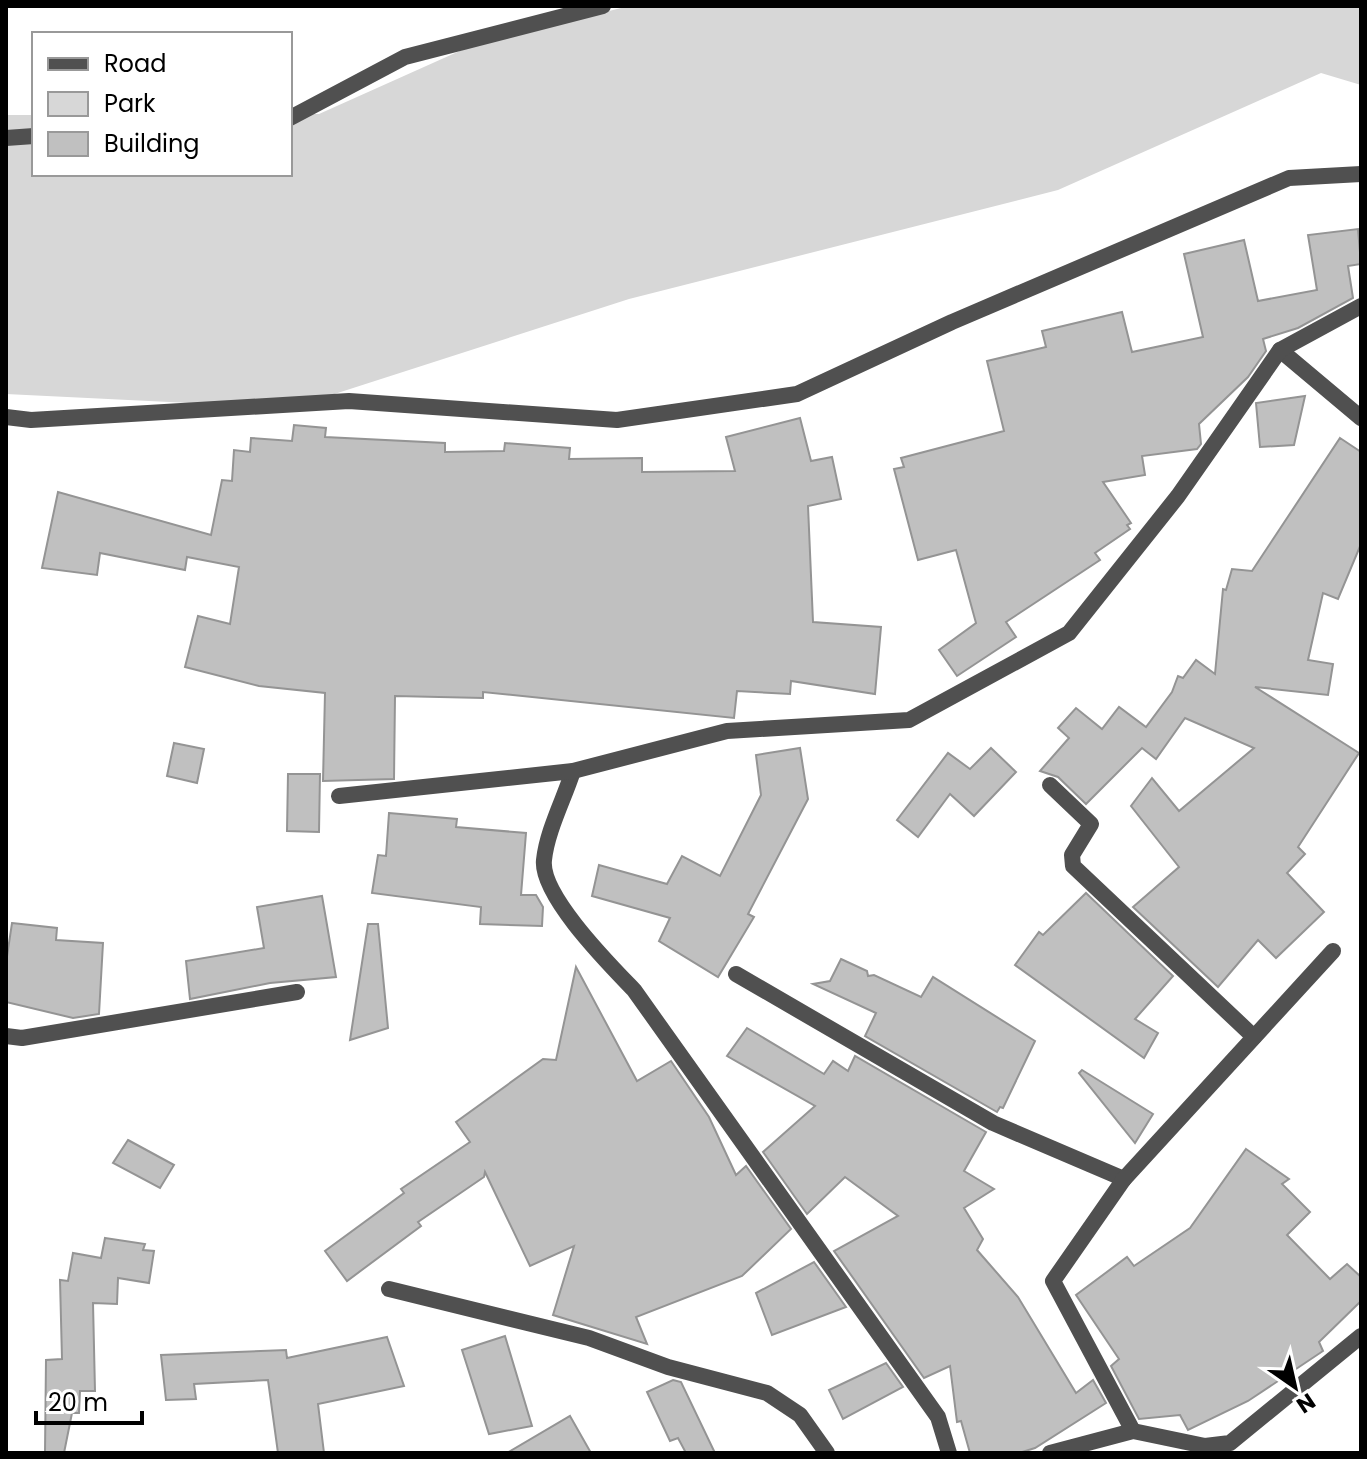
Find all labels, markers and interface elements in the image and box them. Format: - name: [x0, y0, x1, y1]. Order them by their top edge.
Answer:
- legend: [32, 32, 292, 176]
- text: Road: [104, 47, 166, 80]
- text: Park: [104, 87, 156, 120]
- text: Building: [104, 127, 200, 160]
- north arrow: [1255, 1347, 1335, 1427]
- scale bar: [36, 1375, 142, 1425]
- text: 20 m: [48, 1386, 108, 1419]
- text: N: [1290, 1386, 1321, 1421]

